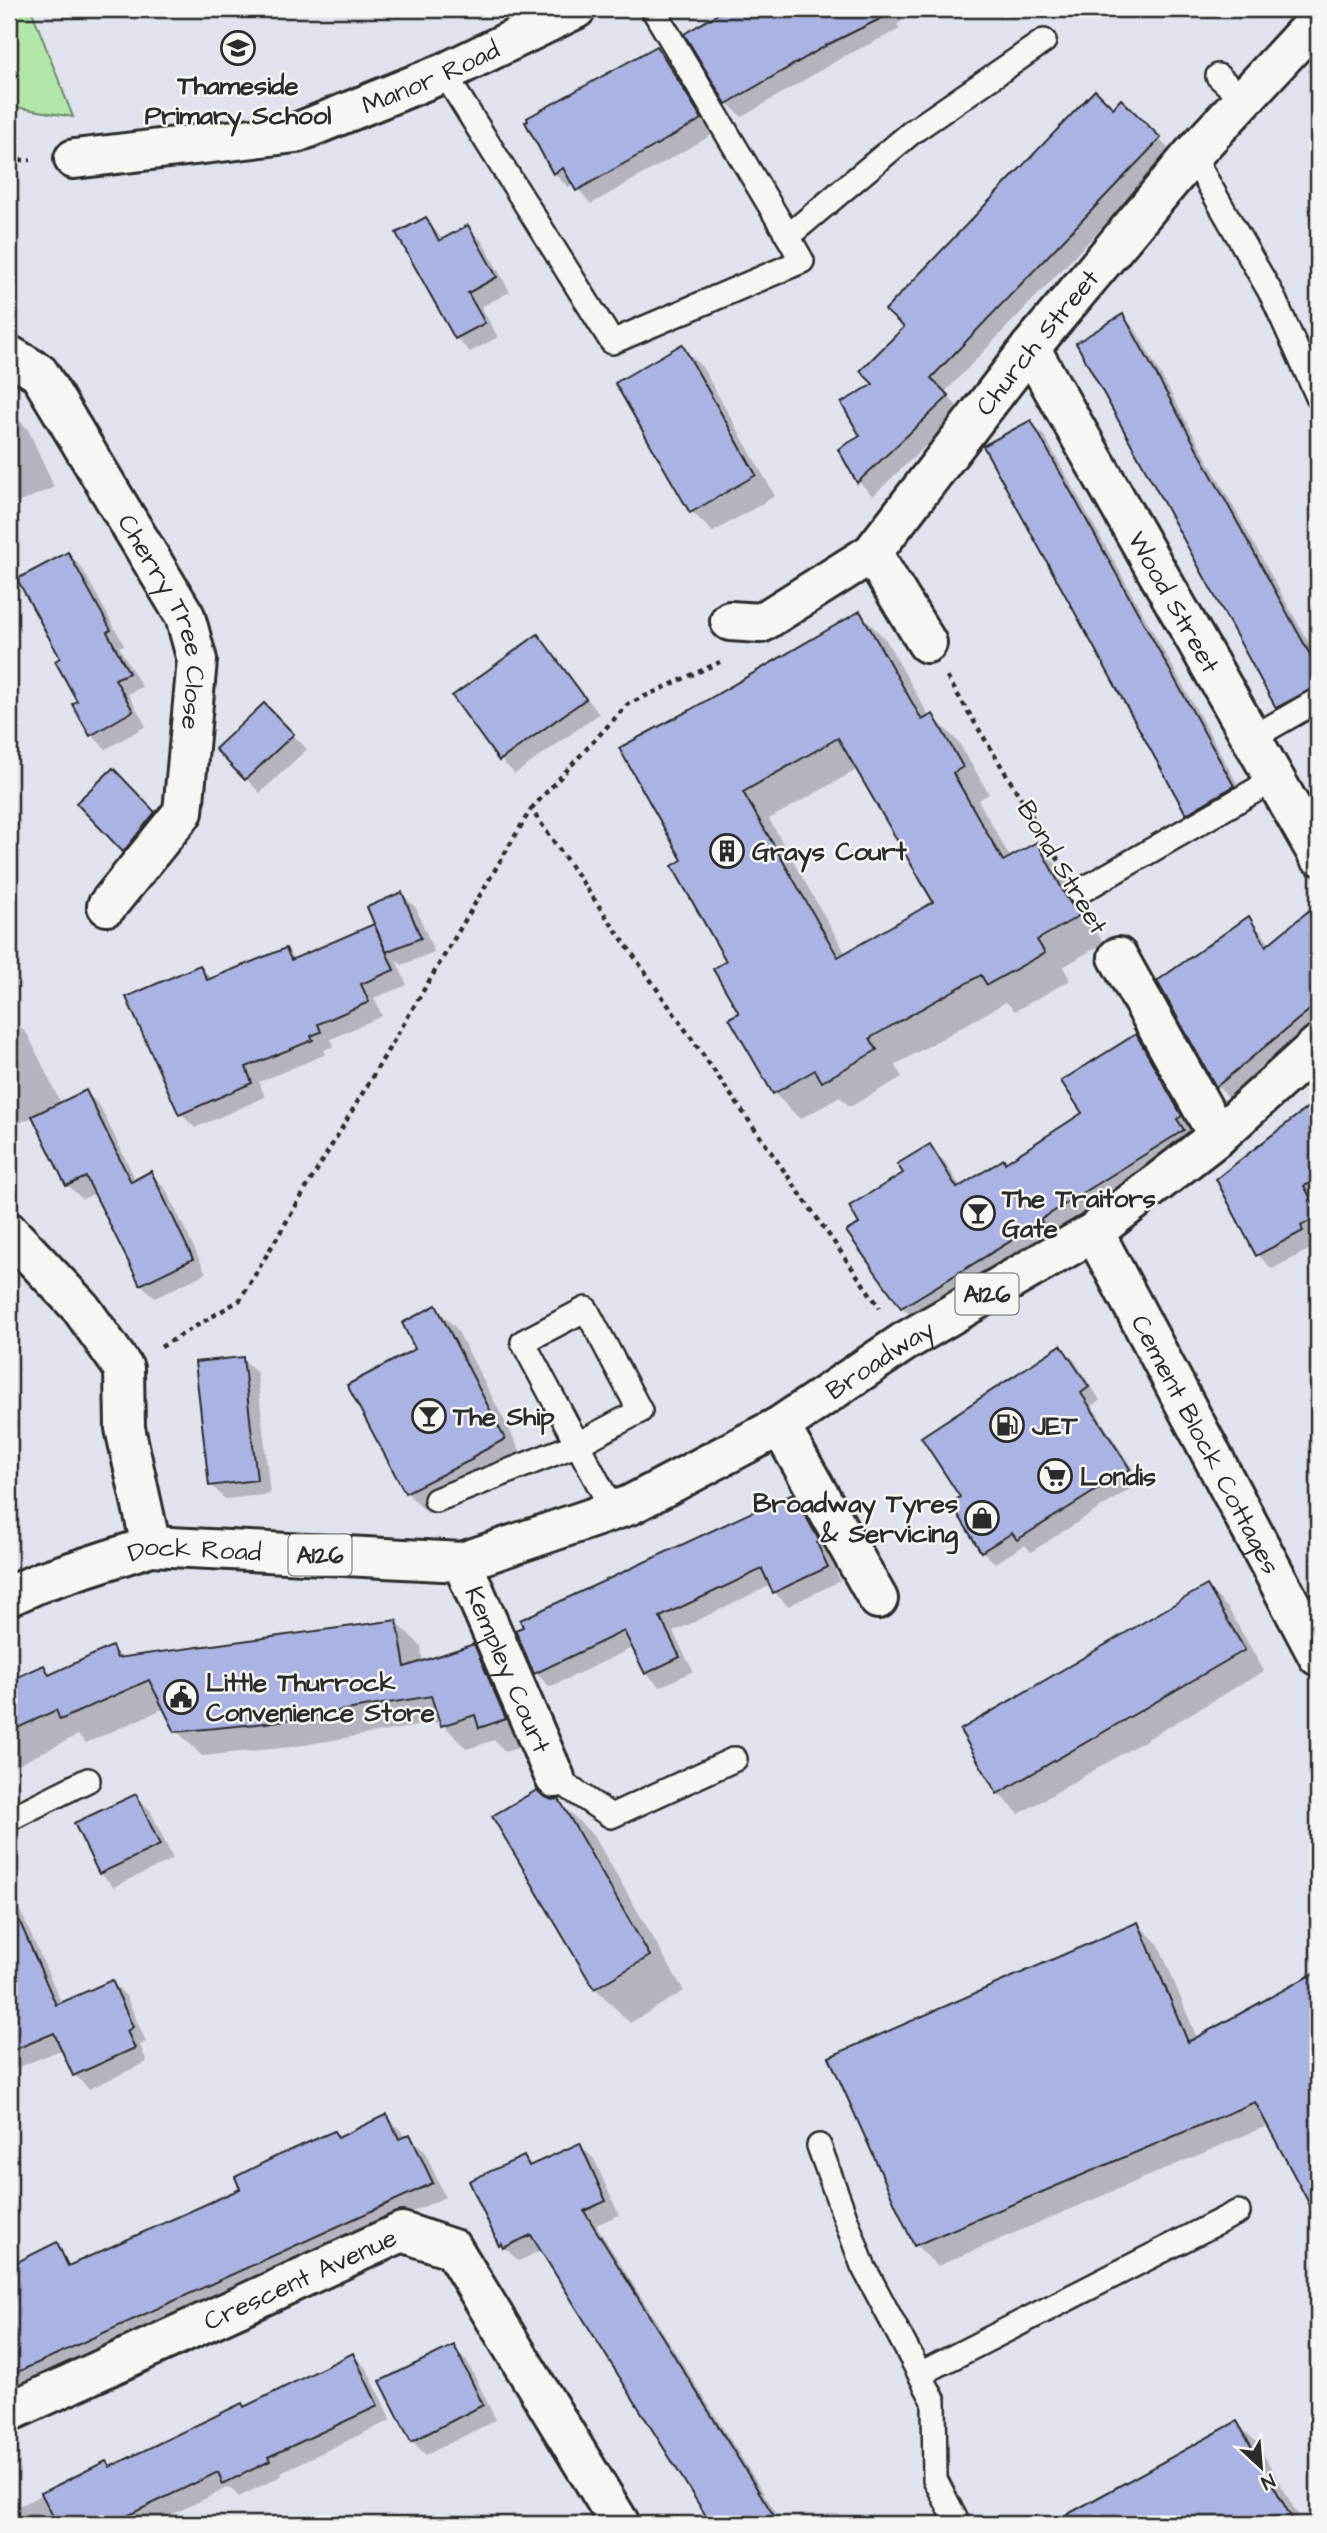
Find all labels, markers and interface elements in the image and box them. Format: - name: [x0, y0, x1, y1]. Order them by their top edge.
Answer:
- school or university icon: Thameside Primary School: [219, 29, 257, 67]
- street label: Manor Road: [356, 32, 506, 124]
- place label: Thameside Primary School: [145, 68, 331, 137]
- street label: Church Street: [967, 261, 1108, 423]
- street label: Cherry Tree Close: [109, 507, 214, 731]
- street label: Wood Street: [1119, 525, 1228, 680]
- street label: Bond Street: [1008, 794, 1116, 942]
- building icon: Grays Court: [708, 832, 746, 870]
- place label: Grays Court: [752, 834, 907, 873]
- place label: The Traitors Gate: [1001, 1181, 1156, 1247]
- bar icon: The Traitors Gate: [959, 1194, 997, 1232]
- road number: A126: [956, 1274, 1018, 1314]
- street label: Cement Block Cottages: [1122, 1309, 1289, 1581]
- street label: Broadway: [819, 1312, 942, 1409]
- bar icon: The Ship: [410, 1397, 448, 1435]
- place label: The Ship: [452, 1399, 555, 1435]
- fuel station icon: JET: [988, 1406, 1026, 1444]
- place label: JET: [1031, 1408, 1078, 1444]
- supermarket icon: Londis: [1036, 1457, 1074, 1495]
- place label: Londis: [1080, 1459, 1156, 1495]
- place label: Broadway Tyres & Servicing: [753, 1486, 959, 1555]
- shop icon: Broadway Tyres & Servicing: [963, 1499, 1001, 1537]
- street label: Dock Road: [123, 1529, 262, 1571]
- road number: A126: [288, 1534, 352, 1576]
- street label: Kempley Court: [456, 1581, 559, 1759]
- place label: Little Thurrock Convenience Store: [206, 1665, 435, 1731]
- public building icon: Little Thurrock Convenience Store: [162, 1678, 200, 1716]
- street label: Crescent Avenue: [198, 2220, 403, 2340]
- north arrow: [1226, 2432, 1296, 2502]
- text: N: [1256, 2466, 1279, 2496]

